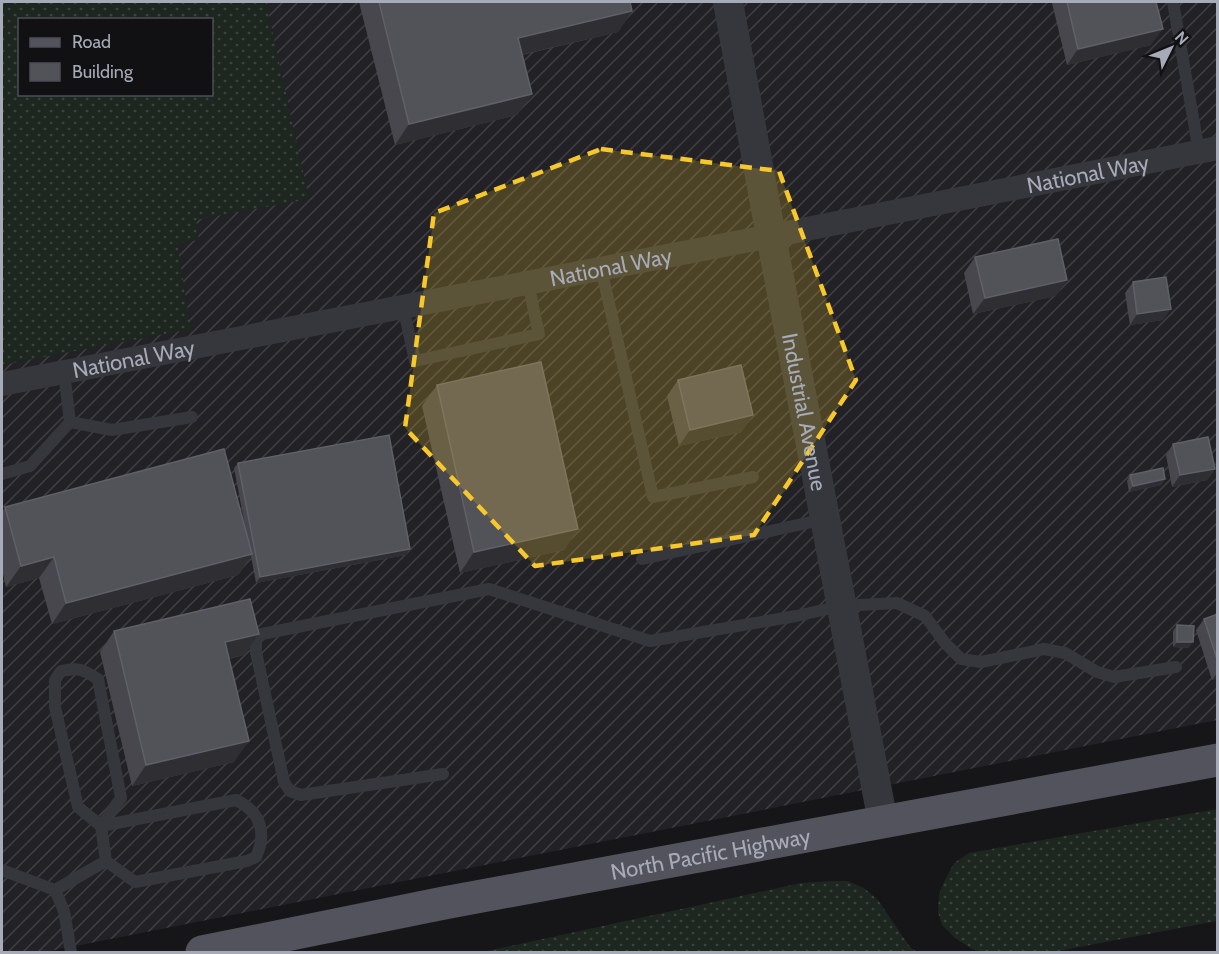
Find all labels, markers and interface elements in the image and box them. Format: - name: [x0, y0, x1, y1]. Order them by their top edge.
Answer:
- legend: [18, 18, 213, 96]
- north arrow: [1141, 18, 1201, 78]
- text: N: [1171, 27, 1192, 49]
- text: Road: [72, 31, 111, 53]
- text: Building: [72, 61, 134, 83]
- street label: National Way: [1024, 148, 1151, 199]
- street label: National Way: [547, 242, 674, 292]
- street label: Industrial Avenue: [776, 331, 833, 493]
- street label: National Way: [70, 334, 197, 384]
- street label: North Pacific Highway: [608, 822, 813, 885]

